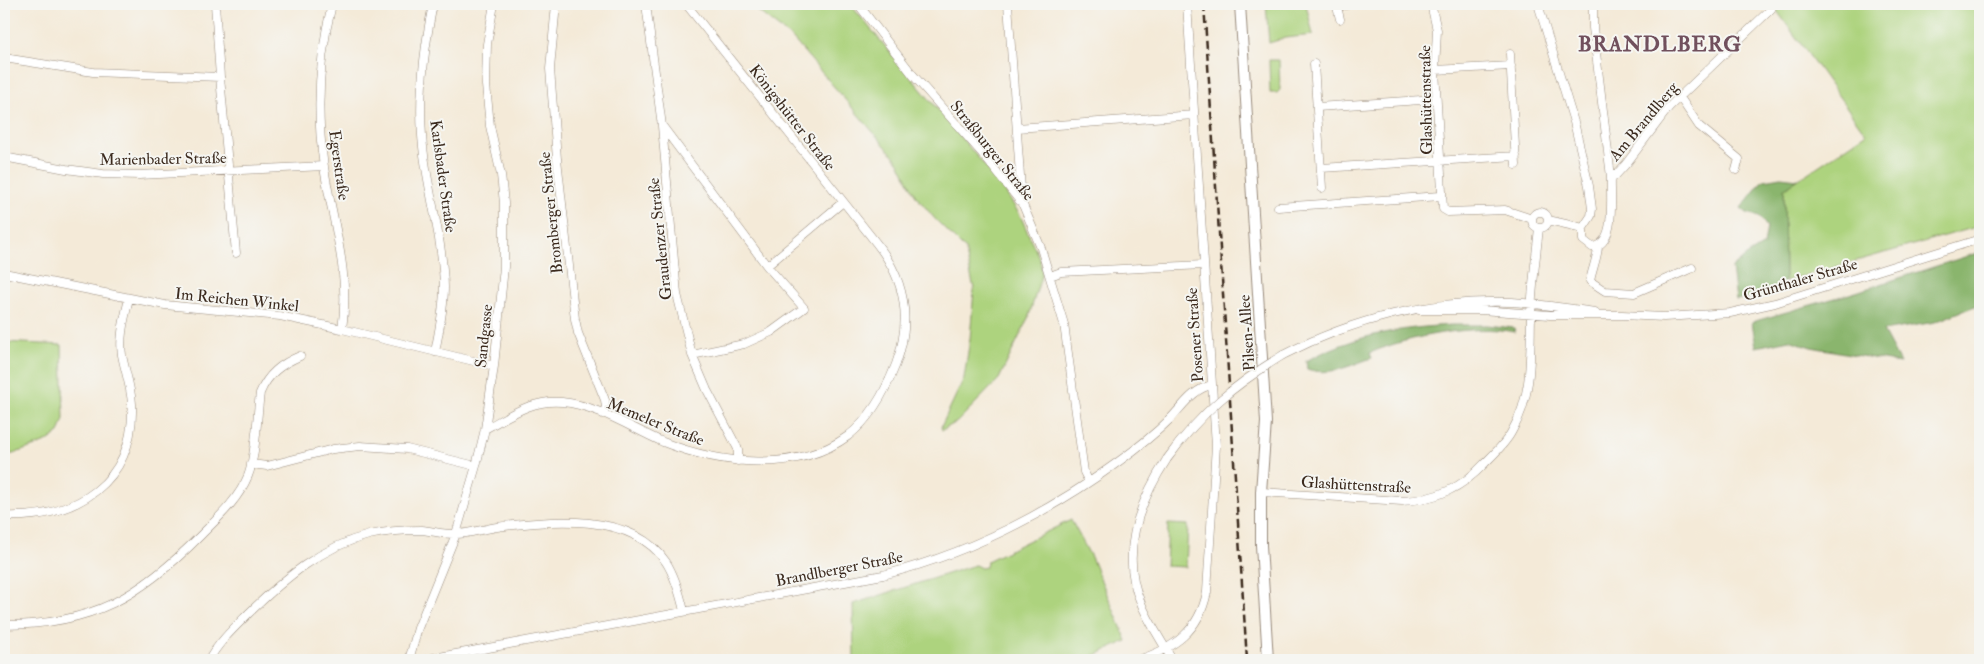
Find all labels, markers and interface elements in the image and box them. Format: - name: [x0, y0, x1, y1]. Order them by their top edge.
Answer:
- district label: BRANDLBERG: [1578, 31, 1742, 58]
- street label: Glashüttenstraße: [1415, 45, 1437, 155]
- street label: Königshütter Straße: [745, 61, 840, 175]
- street label: Am Brandlberg: [1604, 77, 1683, 166]
- street label: Straßburger Straße: [946, 97, 1039, 205]
- street label: Karlsbader Straße: [425, 119, 461, 234]
- street label: Egerstraße: [324, 129, 354, 202]
- street label: Marienbader Straße: [99, 148, 227, 170]
- street label: Bromberger Straße: [535, 151, 567, 275]
- street label: Graudenzer Straße: [644, 176, 676, 301]
- street label: Grünthaler Straße: [1741, 254, 1860, 306]
- street label: Im Reichen Winkel: [174, 284, 300, 316]
- street label: Posener Straße: [1182, 287, 1208, 383]
- street label: Pilsen-Allee: [1234, 294, 1260, 372]
- street label: Sandgasse: [471, 303, 497, 369]
- street label: Memeler Straße: [604, 393, 707, 451]
- street label: Glashüttenstraße: [1301, 472, 1412, 498]
- street label: Brandlberger Straße: [774, 547, 905, 591]

